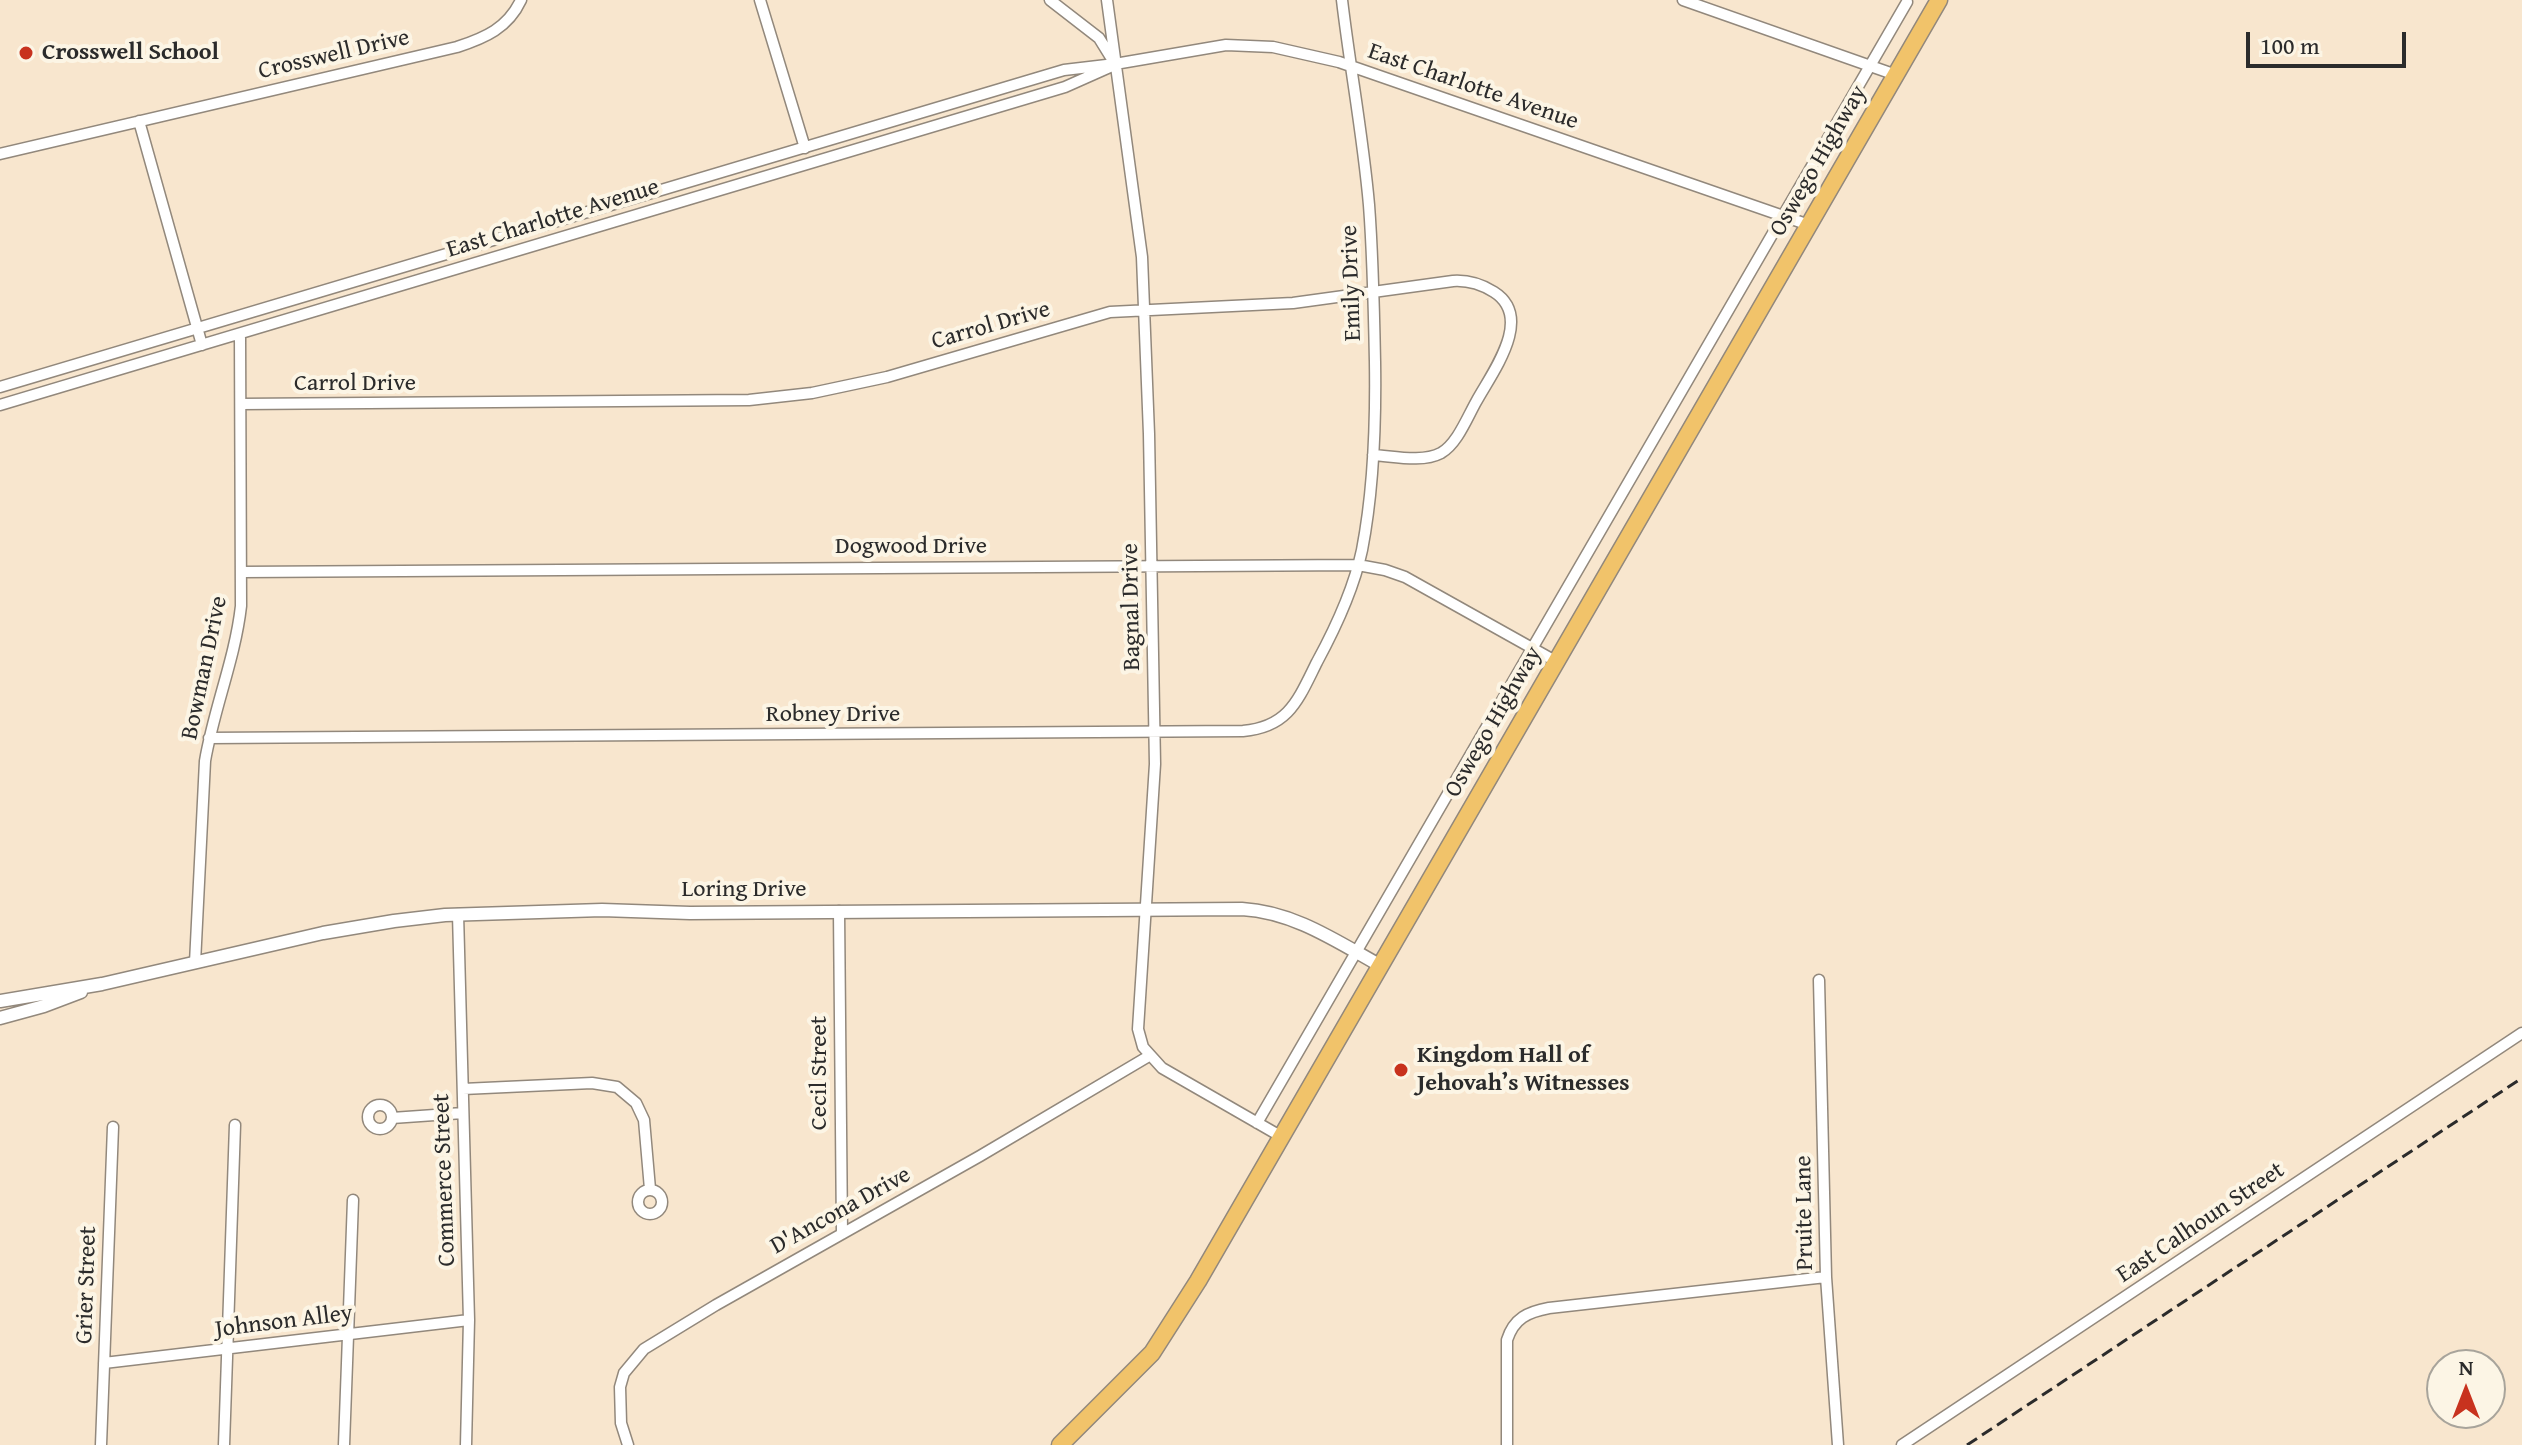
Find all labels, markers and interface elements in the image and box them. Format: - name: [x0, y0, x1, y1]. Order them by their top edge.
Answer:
- scale bar: [2250, 16, 2410, 66]
- street label: Crosswell Drive: [256, 24, 412, 86]
- text: 100 m: [2260, 28, 2320, 63]
- street label: East Charlotte Avenue: [1364, 37, 1582, 137]
- place label: Crosswell School: [42, 39, 219, 67]
- marker: Crosswell School: [17, 44, 35, 62]
- street label: Oswego Highway: [1764, 80, 1874, 242]
- street label: East Charlotte Avenue: [443, 173, 663, 265]
- street label: Emily Drive: [1336, 224, 1368, 342]
- street label: Carrol Drive: [928, 295, 1054, 357]
- street label: Carrol Drive: [294, 370, 416, 398]
- street label: Dogwood Drive: [835, 533, 987, 561]
- street label: Bagnal Drive: [1116, 543, 1148, 671]
- street label: Bowman Drive: [176, 594, 234, 742]
- street label: Oswego Highway: [1439, 641, 1549, 803]
- street label: Robney Drive: [766, 701, 900, 729]
- street label: Loring Drive: [681, 876, 807, 904]
- street label: Cecil Street: [806, 1016, 834, 1130]
- place label: Kingdom Hall of Jehovah’s Witnesses: [1417, 1042, 1630, 1098]
- marker: Kingdom Hall of Jehovah’s Witnesses: [1392, 1061, 1410, 1079]
- street label: Commerce Street: [428, 1093, 462, 1267]
- street label: Pruite Lane: [1790, 1155, 1820, 1271]
- street label: East Calhoun Street: [2112, 1156, 2290, 1290]
- street label: D'Ancona Drive: [766, 1161, 916, 1261]
- street label: Grier Street: [71, 1226, 103, 1344]
- street label: Johnson Alley: [213, 1299, 355, 1345]
- north arrow: [2426, 1349, 2506, 1429]
- text: N: [2459, 1351, 2473, 1383]

